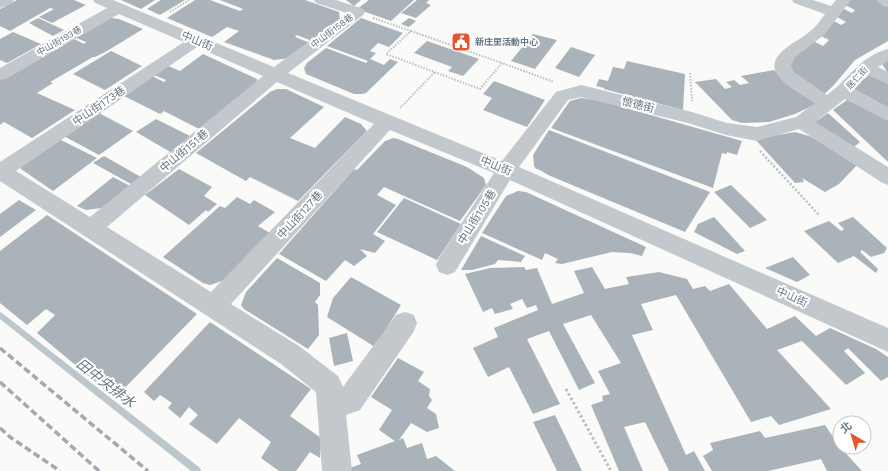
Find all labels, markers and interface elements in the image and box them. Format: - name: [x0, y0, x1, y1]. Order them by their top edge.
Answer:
- street label: 中山街158巷: [309, 12, 355, 50]
- street label: 中山街193巷: [35, 24, 83, 58]
- street label: 中山街: [179, 29, 215, 53]
- public building icon: 新庄里活動中心: [450, 31, 472, 53]
- place label: 新庄里活動中心: [475, 37, 538, 47]
- street label: 居仁街: [844, 65, 870, 91]
- street label: 中山街173巷: [70, 84, 128, 128]
- street label: 懷德街: [620, 95, 656, 115]
- street label: 中山街151巷: [157, 127, 211, 175]
- street label: 中山街: [478, 154, 514, 178]
- street label: 中山街105巷: [455, 187, 499, 247]
- street label: 中山街127巷: [275, 188, 325, 242]
- street label: 中山街: [774, 284, 810, 310]
- water label: 田中央排水: [73, 355, 139, 411]
- north arrow: [832, 415, 872, 455]
- text: 北: [838, 419, 854, 436]

